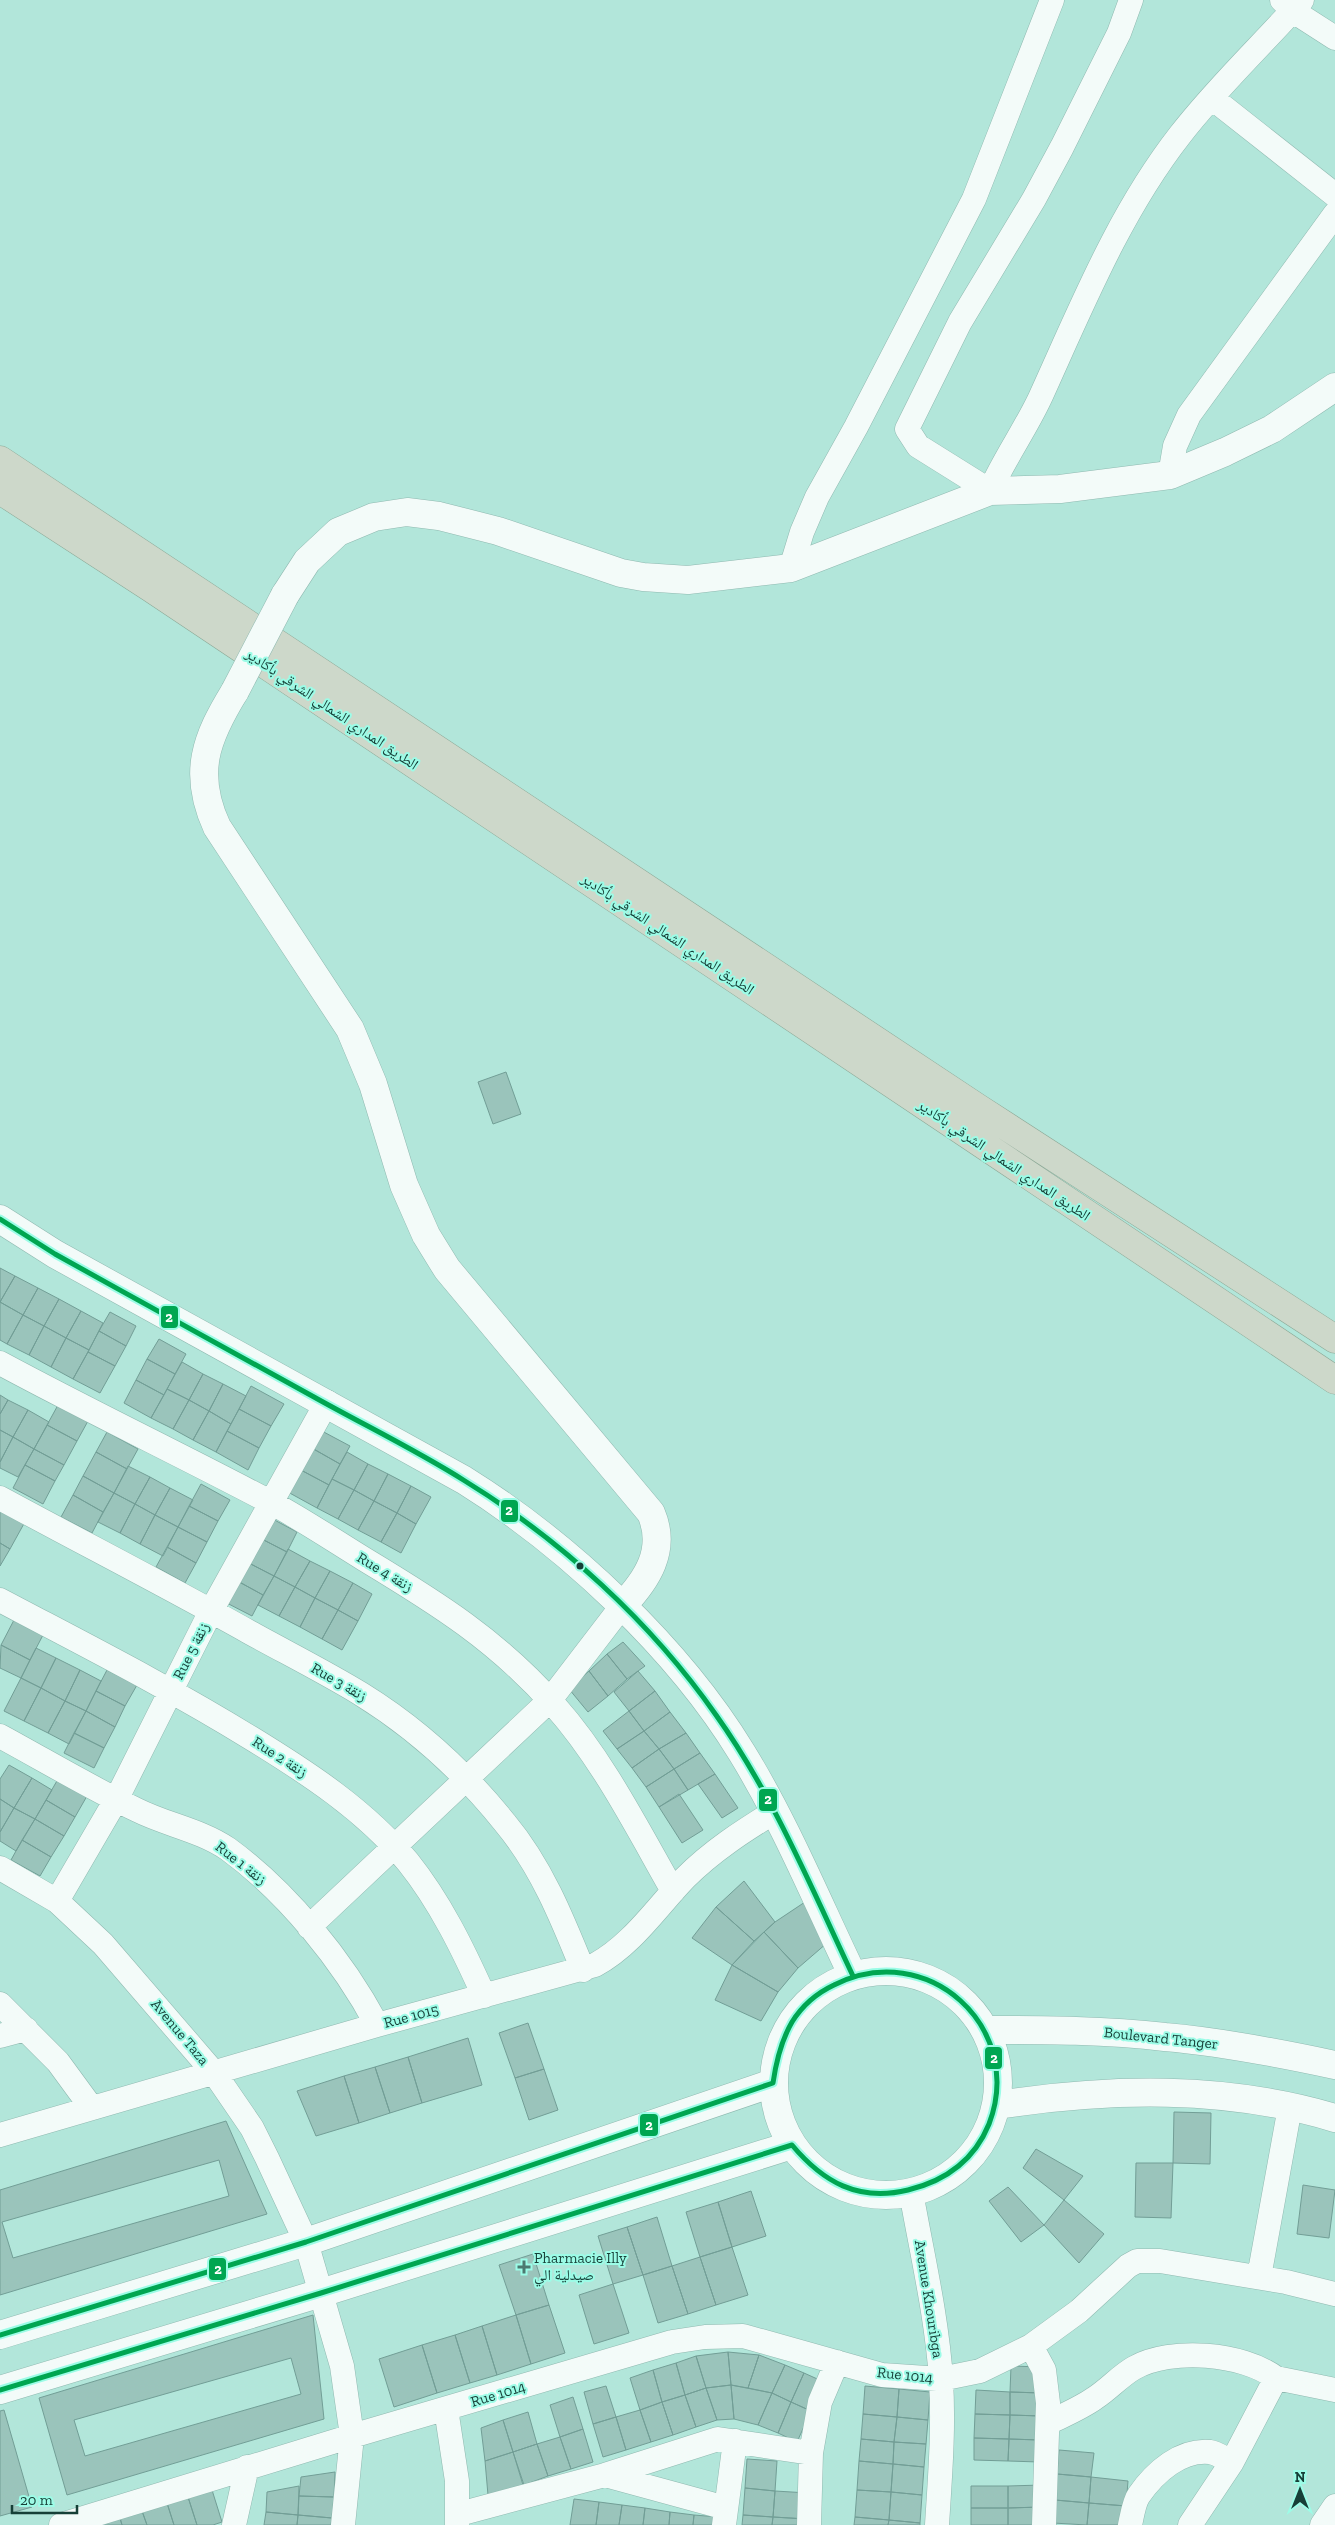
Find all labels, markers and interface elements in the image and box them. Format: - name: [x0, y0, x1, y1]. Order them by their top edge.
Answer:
- street label: الطريق المداري الشمالي الشرقي بأكادير: [240, 644, 422, 776]
- street label: الطريق المداري الشمالي الشرقي بأكادير: [576, 869, 758, 1001]
- street label: الطريق المداري الشمالي الشرقي بأكادير: [912, 1095, 1094, 1227]
- line badge: 2: [160, 1305, 179, 1329]
- text: 2: [165, 1309, 173, 1326]
- line badge: 2: [500, 1499, 519, 1523]
- text: 2: [505, 1502, 513, 1519]
- street label: Rue 4 زنقة: [354, 1548, 416, 1596]
- unlabelled marker: [575, 1561, 585, 1571]
- street label: Rue 5 زنقة: [169, 1619, 213, 1683]
- street label: Rue 3 زنقة: [308, 1659, 370, 1705]
- street label: Rue 2 زنقة: [249, 1733, 311, 1781]
- line badge: 2: [758, 1788, 778, 1812]
- text: 2: [764, 1791, 772, 1808]
- street label: Rue 1 زنقة: [212, 1837, 270, 1889]
- street label: Avenue Taza: [147, 1995, 213, 2069]
- street label: Rue 1015: [382, 2000, 441, 2032]
- street label: Boulevard Tanger: [1103, 2023, 1219, 2053]
- line badge: 2: [984, 2046, 1003, 2070]
- text: 2: [990, 2050, 998, 2067]
- line badge: 2: [639, 2113, 659, 2137]
- text: 2: [645, 2117, 653, 2134]
- street label: Avenue Khouribga: [911, 2239, 947, 2359]
- place label: Pharmacie Illy صيدلية الي: [534, 2249, 627, 2287]
- line badge: 2: [208, 2257, 227, 2281]
- text: 2: [214, 2261, 222, 2278]
- marker: Pharmacie Illy صيدلية الي: [518, 2261, 530, 2273]
- street label: Rue 1014: [876, 2363, 934, 2387]
- street label: Rue 1014: [468, 2377, 528, 2411]
- north arrow: [1275, 2465, 1325, 2515]
- text: N: [1295, 2469, 1306, 2486]
- scale bar: [12, 2482, 78, 2514]
- text: 20 m: [20, 2491, 53, 2509]

